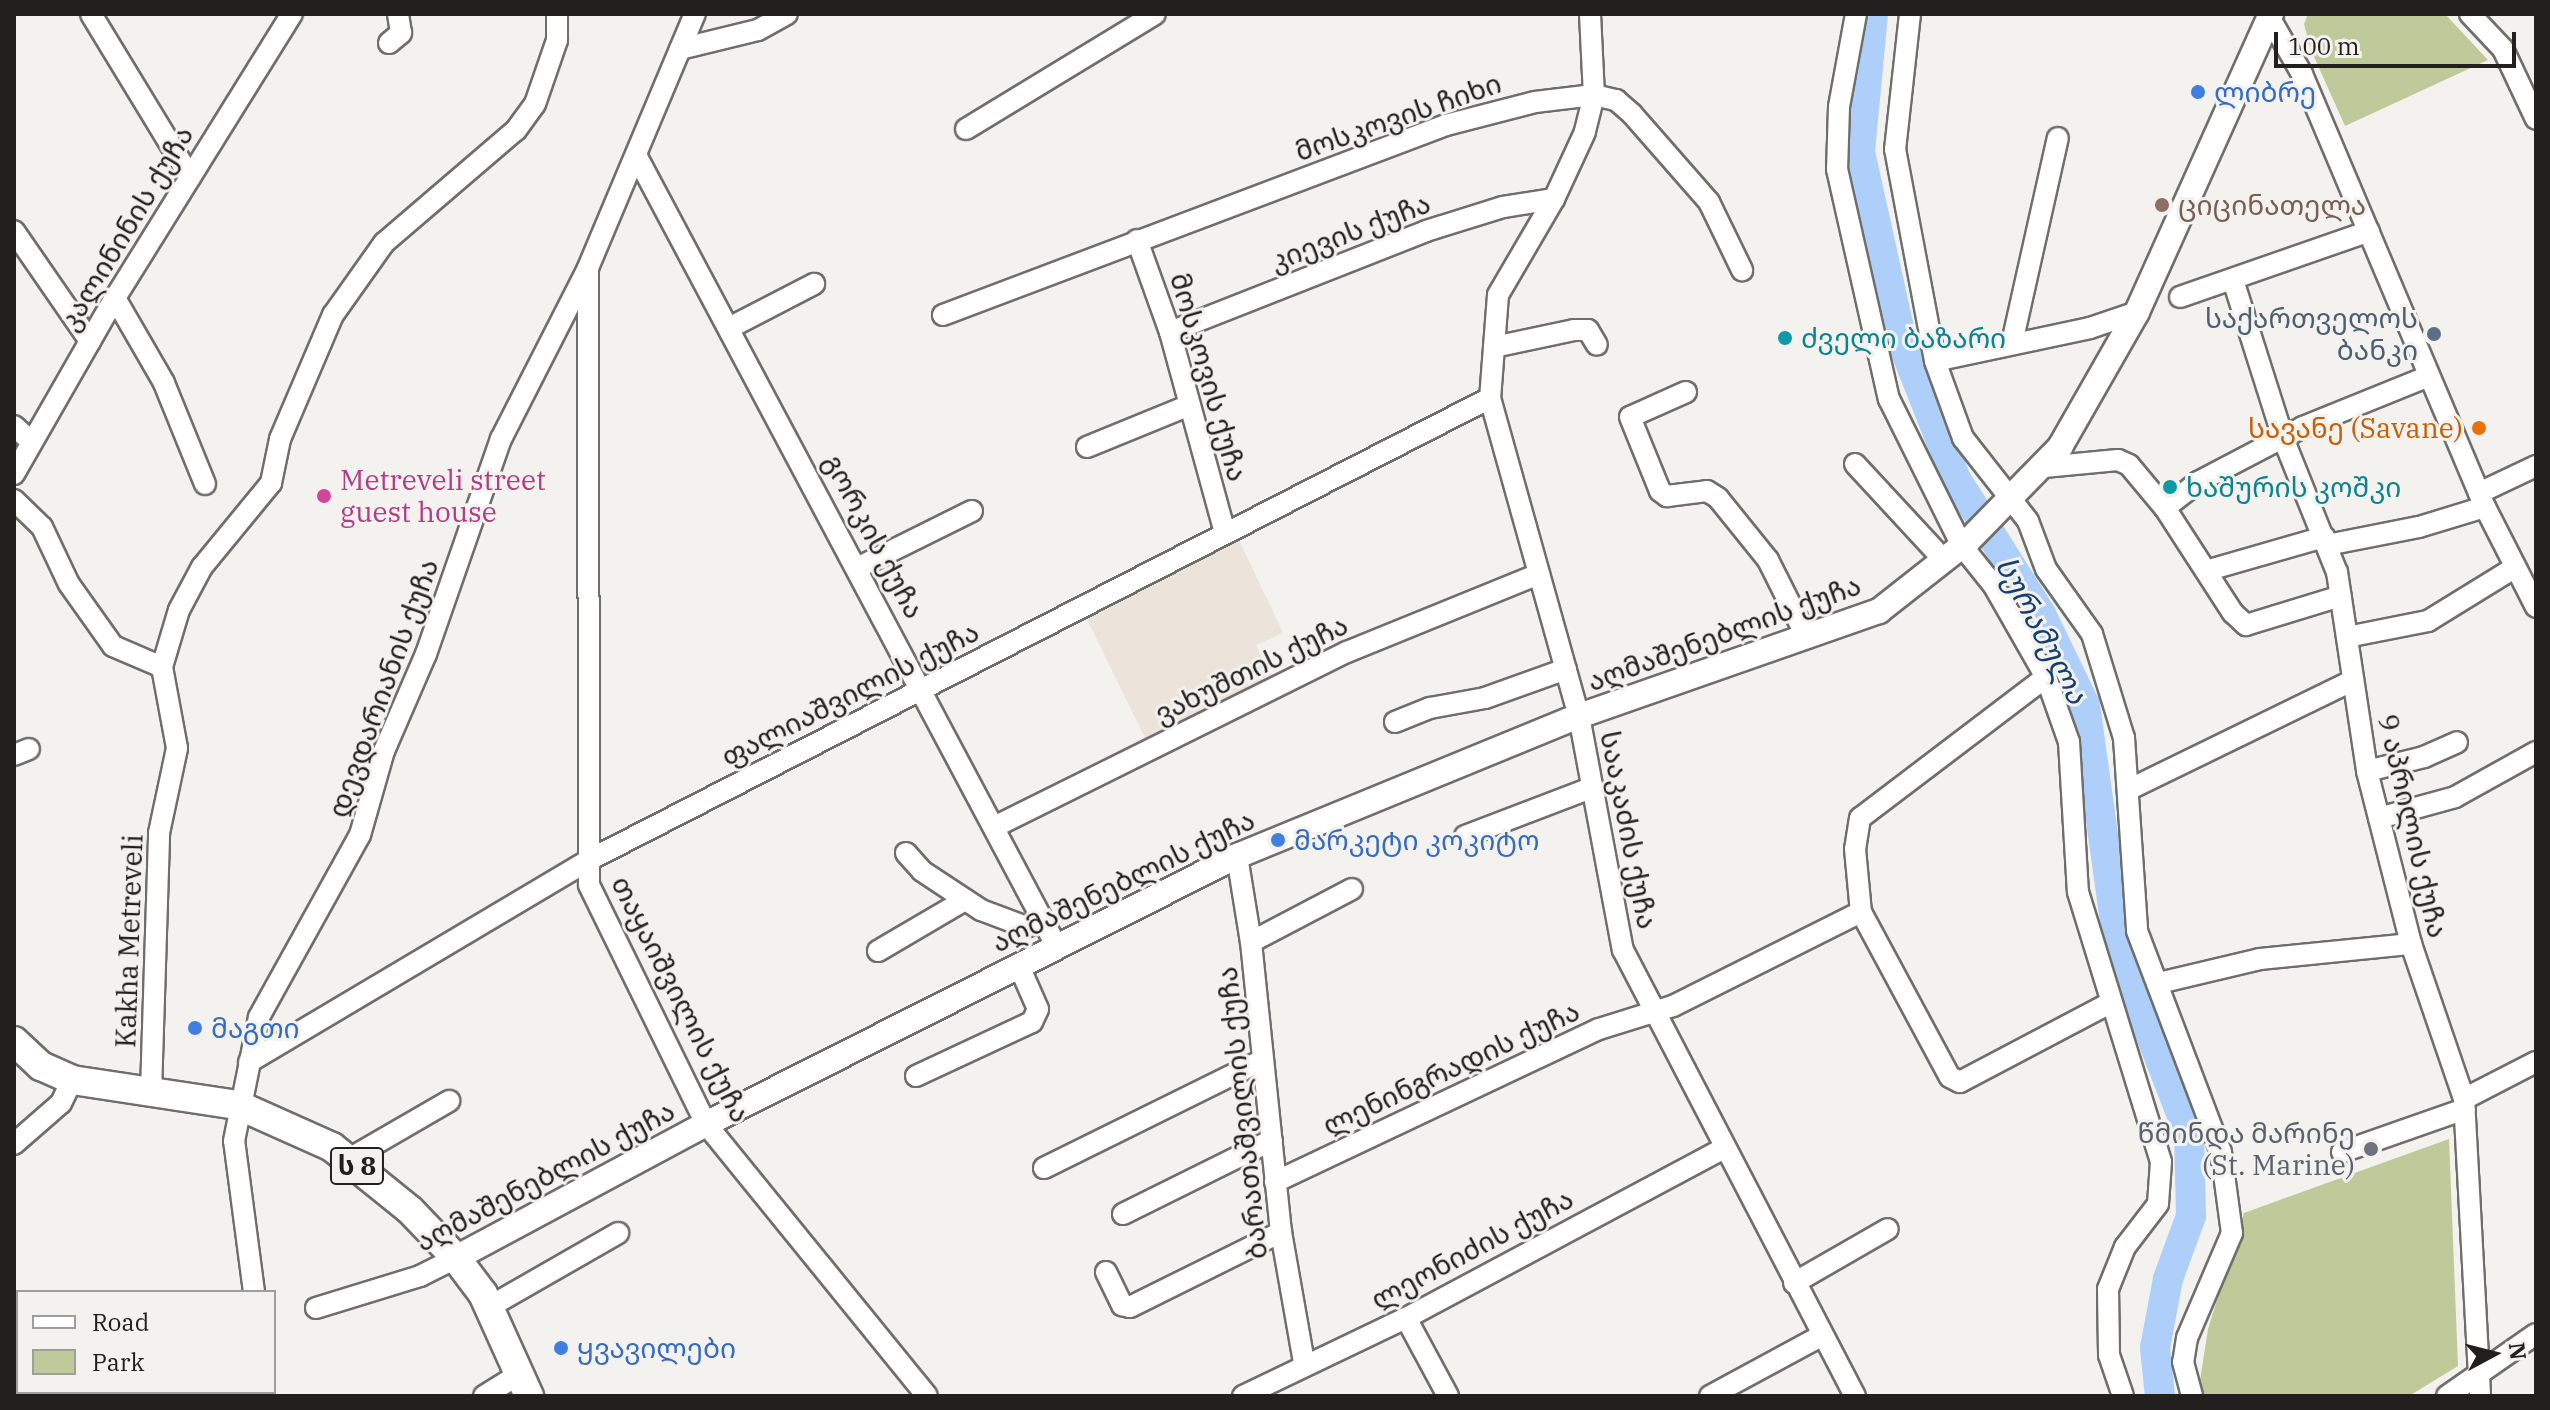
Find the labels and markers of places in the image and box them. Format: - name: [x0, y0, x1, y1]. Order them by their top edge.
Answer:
- place label: ლიბრე: [2214, 75, 2316, 109]
- marker: ლიბრე: [2189, 83, 2207, 101]
- place label: ციცინათელა: [2178, 188, 2366, 222]
- marker: ციცინათელა: [2153, 196, 2171, 214]
- place label: საქართველოს ბანკი: [2205, 301, 2418, 367]
- place label: ძველი ბაზარი: [1801, 321, 2006, 355]
- marker: საქართველოს ბანკი: [2425, 325, 2443, 343]
- marker: ძველი ბაზარი: [1776, 329, 1794, 347]
- place label: სავანე (Savane): [2248, 411, 2463, 445]
- marker: სავანე (Savane): [2470, 419, 2488, 437]
- place label: Metreveli street guest house: [340, 463, 546, 529]
- place label: ხაშურის კოშკი: [2186, 470, 2401, 504]
- marker: ხაშურის კოშკი: [2161, 478, 2179, 496]
- marker: Metreveli street guest house: [315, 487, 333, 505]
- place label: მარკეტი კოკიტო: [1294, 823, 1539, 857]
- marker: მარკეტი კოკიტო: [1269, 831, 1287, 849]
- place label: მაგთი: [211, 1011, 300, 1045]
- marker: მაგთი: [186, 1019, 204, 1037]
- place label: წმინდა მარინე (St. Marine): [2138, 1116, 2355, 1182]
- marker: წმინდა მარინე (St. Marine): [2362, 1140, 2380, 1158]
- place label: ყვავილები: [577, 1331, 736, 1365]
- marker: ყვავილები: [552, 1339, 570, 1357]

